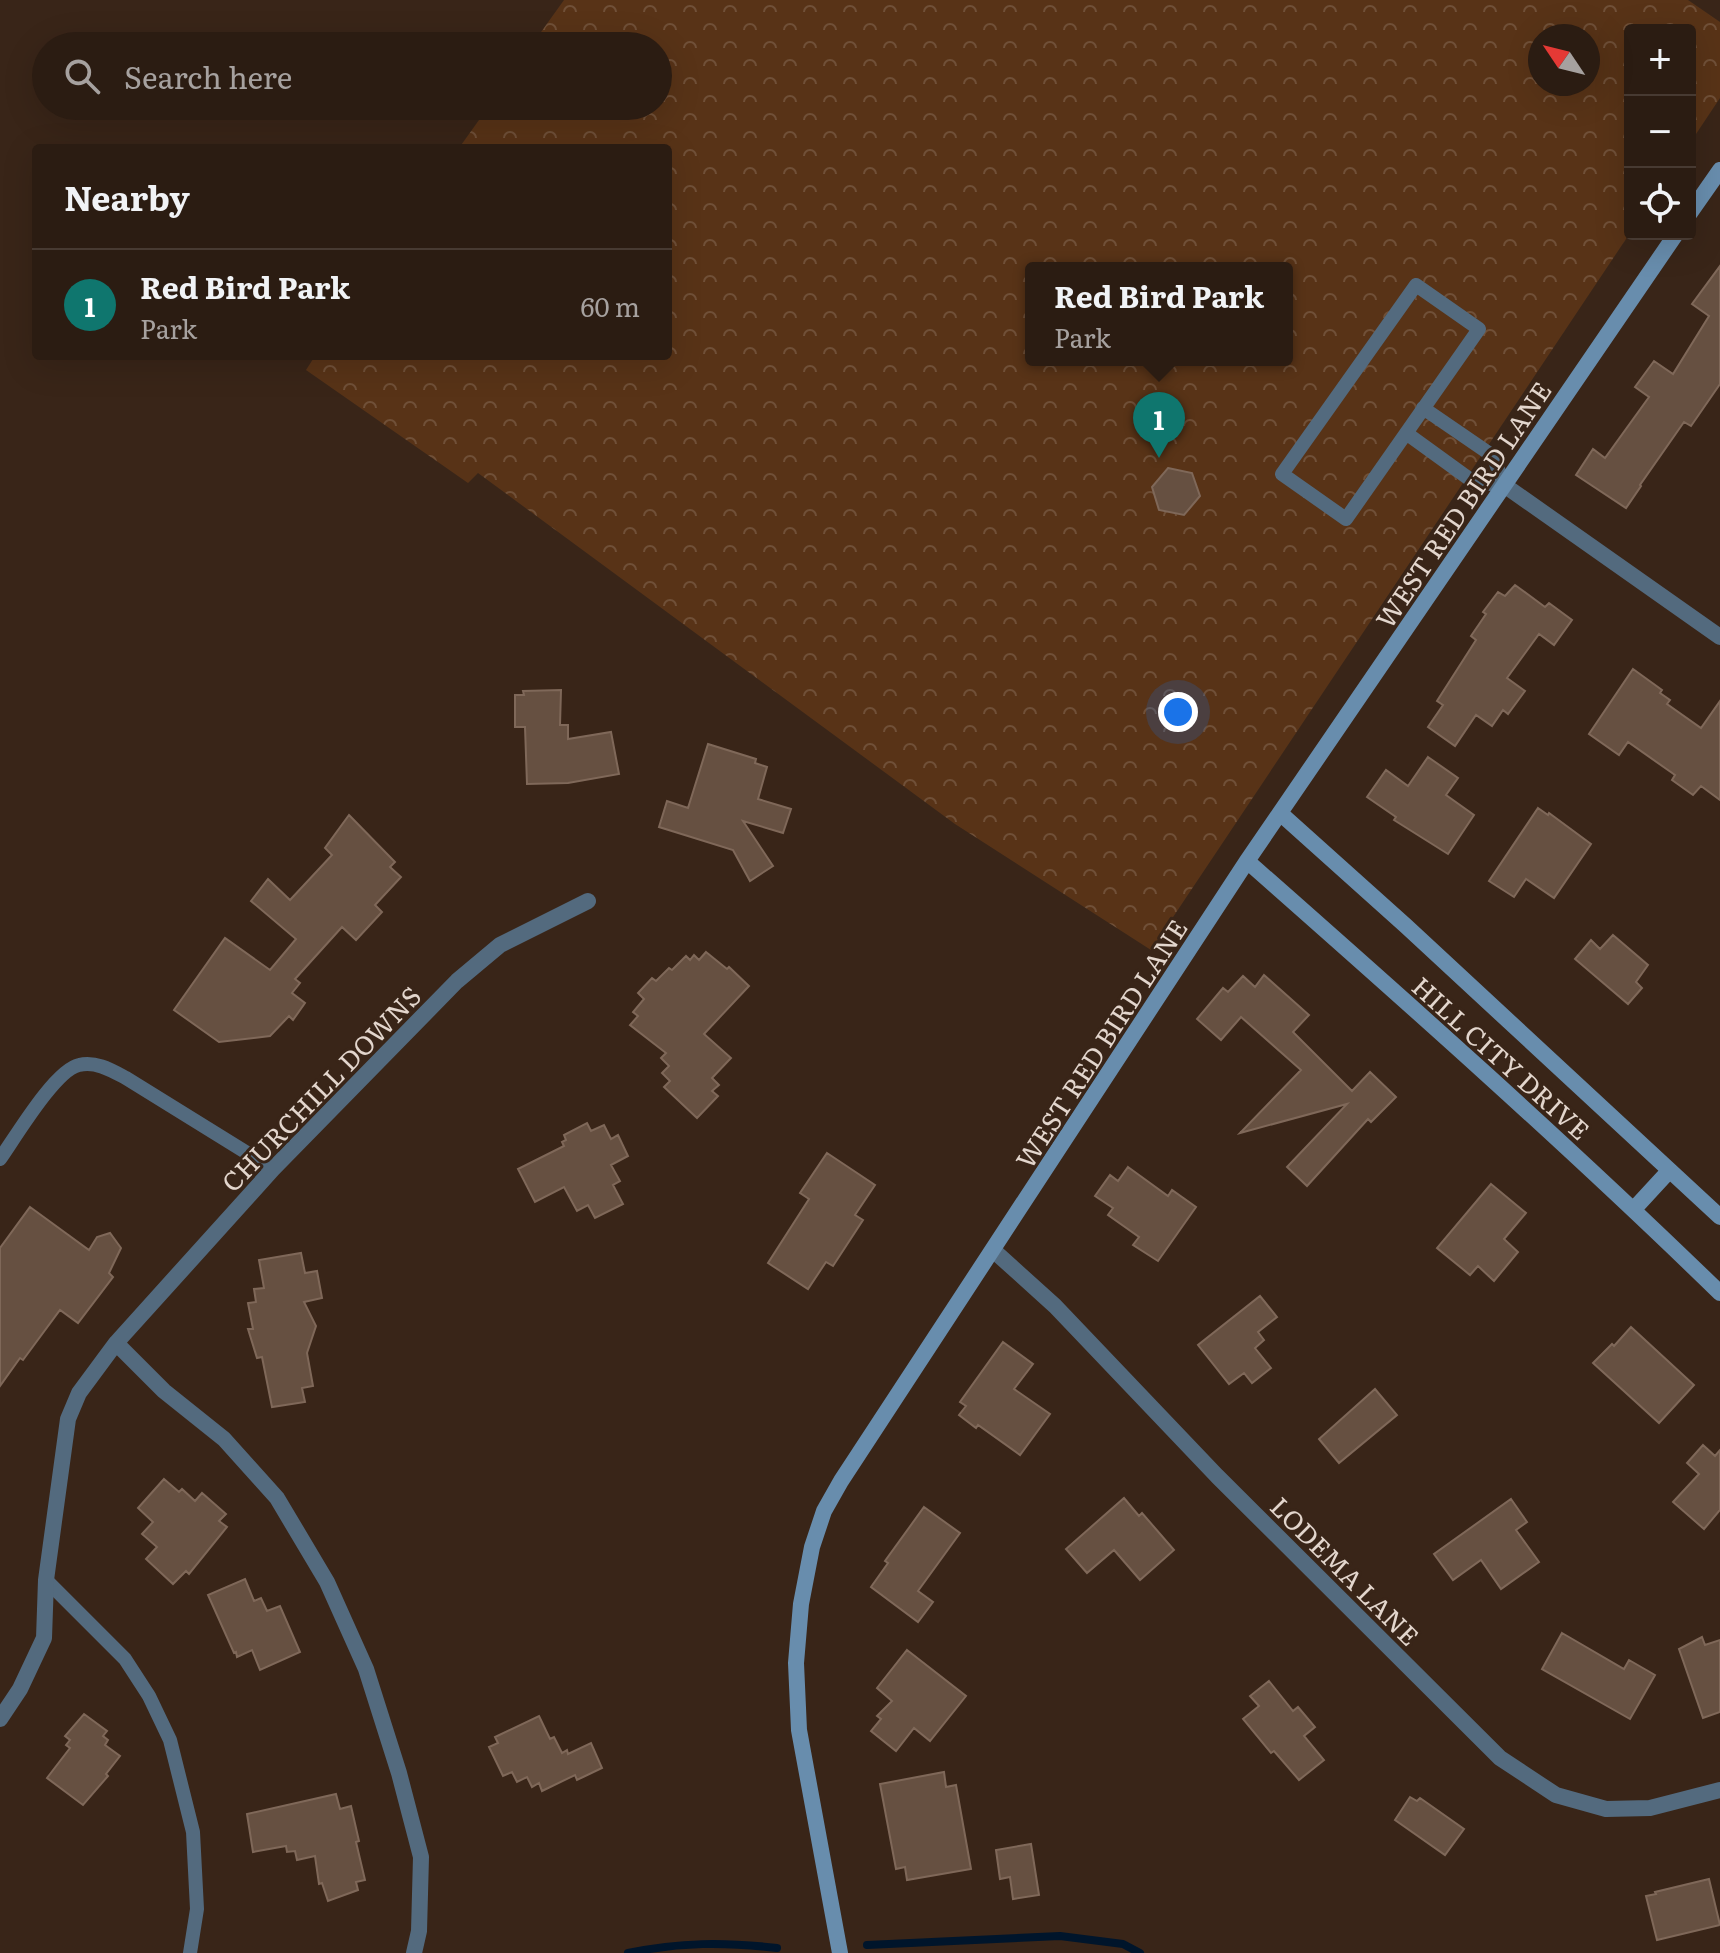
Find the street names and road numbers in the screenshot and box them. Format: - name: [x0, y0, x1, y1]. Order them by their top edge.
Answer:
- street label: WEST RED BIRD LANE: [1365, 373, 1559, 635]
- street label: WEST RED BIRD LANE: [1005, 911, 1195, 1175]
- street label: HILL CITY DRIVE: [1404, 966, 1600, 1148]
- street label: CHURCHILL DOWNS: [211, 976, 429, 1200]
- street label: LODEMA LANE: [1263, 1487, 1429, 1653]

